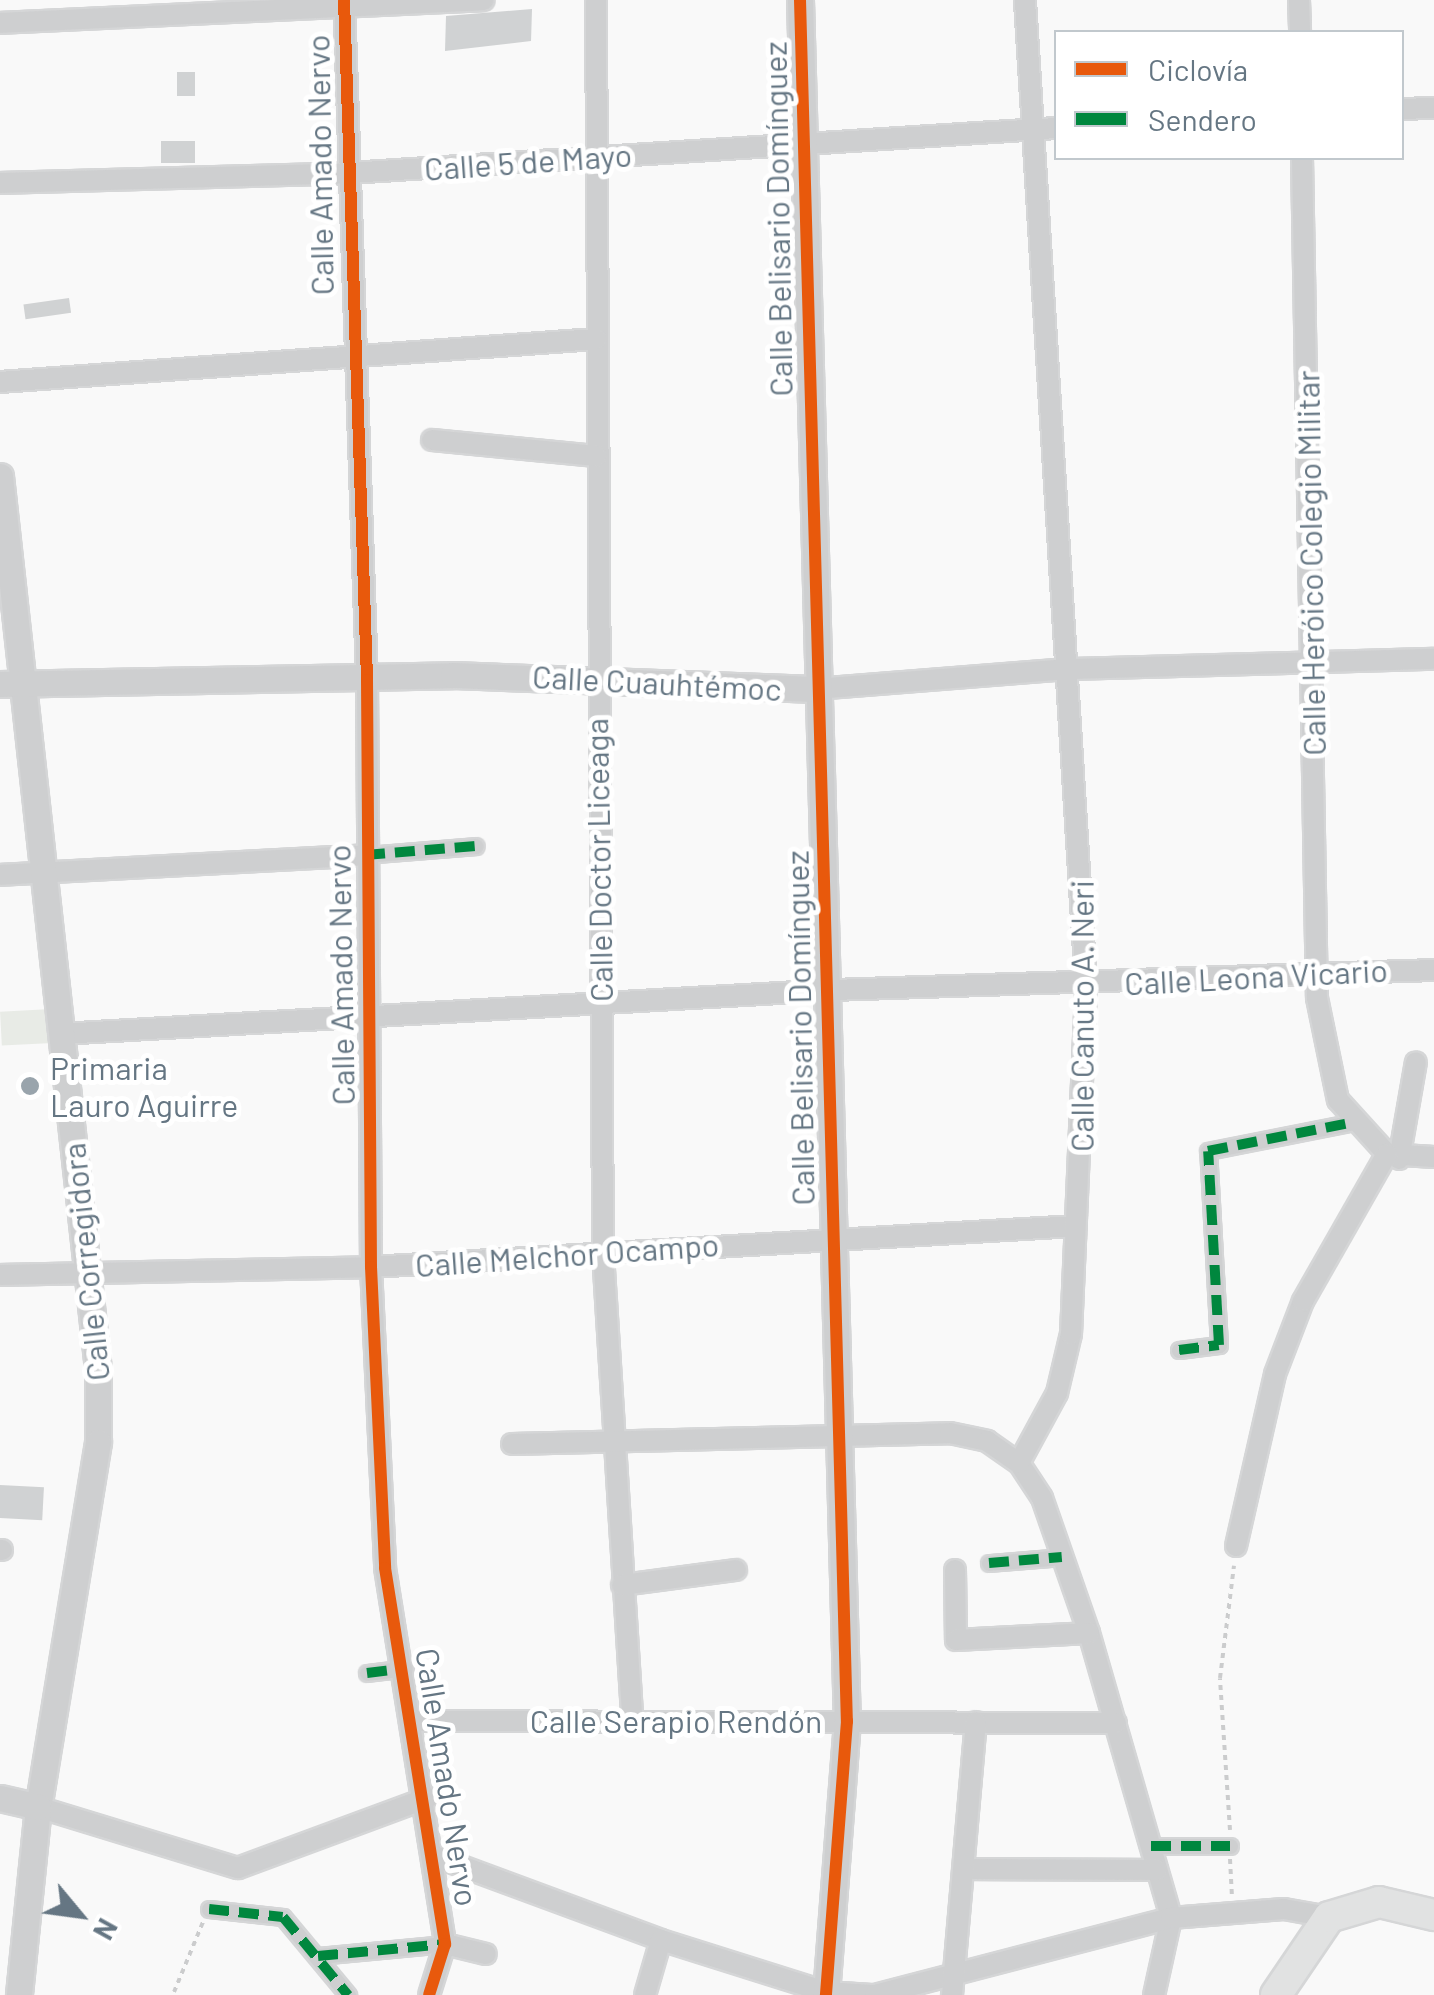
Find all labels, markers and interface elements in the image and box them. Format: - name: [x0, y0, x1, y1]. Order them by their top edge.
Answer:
- legend: [1054, 30, 1404, 160]
- street label: Calle Amado Nervo: [298, 34, 340, 296]
- street label: Calle Belisario Domínguez: [755, 41, 799, 397]
- text: Ciclovía: [1148, 51, 1248, 87]
- text: Sendero: [1148, 101, 1257, 137]
- street label: Calle 5 de Mayo: [423, 135, 633, 187]
- street label: Calle Heróico Colegio Militar: [1287, 370, 1333, 756]
- street label: Calle Cuauhtémoc: [531, 656, 783, 708]
- street label: Calle Doctor Liceaga: [576, 718, 620, 1002]
- street label: Calle Amado Nervo: [319, 844, 361, 1106]
- street label: Calle Belisario Domínguez: [777, 850, 821, 1206]
- street label: Calle Canuto A. Neri: [1062, 880, 1100, 1152]
- street label: Calle Leona Vicario: [1123, 950, 1389, 1002]
- place label: Primaria Lauro Aguirre: [50, 1049, 238, 1124]
- marker: Primaria Lauro Aguirre: [19, 1075, 41, 1097]
- street label: Calle Corregidora: [53, 1141, 117, 1383]
- street label: Calle Melchor Ocampo: [414, 1224, 720, 1284]
- street label: Calle Amado Nervo: [409, 1645, 487, 1909]
- street label: Calle Serapio Rendón: [530, 1701, 822, 1739]
- north arrow: [30, 1865, 130, 1965]
- text: N: [87, 1913, 126, 1946]

